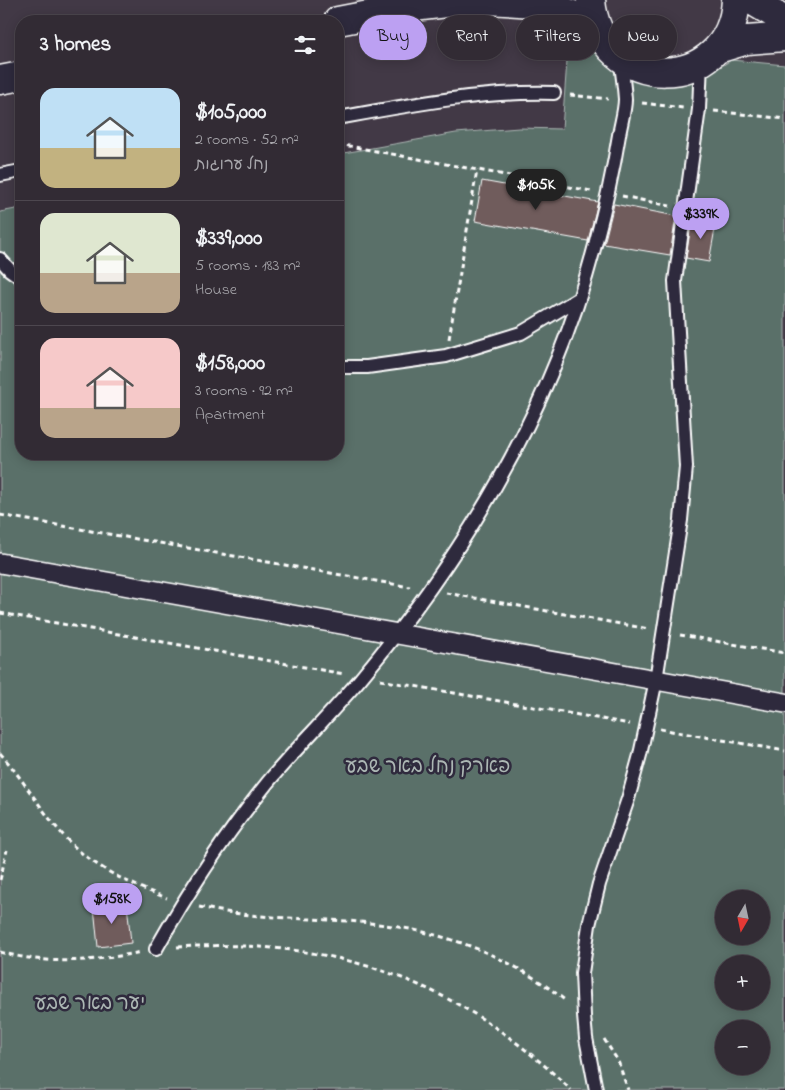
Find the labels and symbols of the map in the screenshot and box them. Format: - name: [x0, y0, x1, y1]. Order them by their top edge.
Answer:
- pin: $105K: [501, 168, 571, 211]
- pin: $339K: [666, 198, 736, 240]
- park label: פארק נחל באר שבע: [346, 753, 510, 782]
- pin: $158K: [77, 882, 147, 925]
- north arrow: [715, 890, 770, 945]
- park label: יער באר שבע: [35, 990, 145, 1019]

